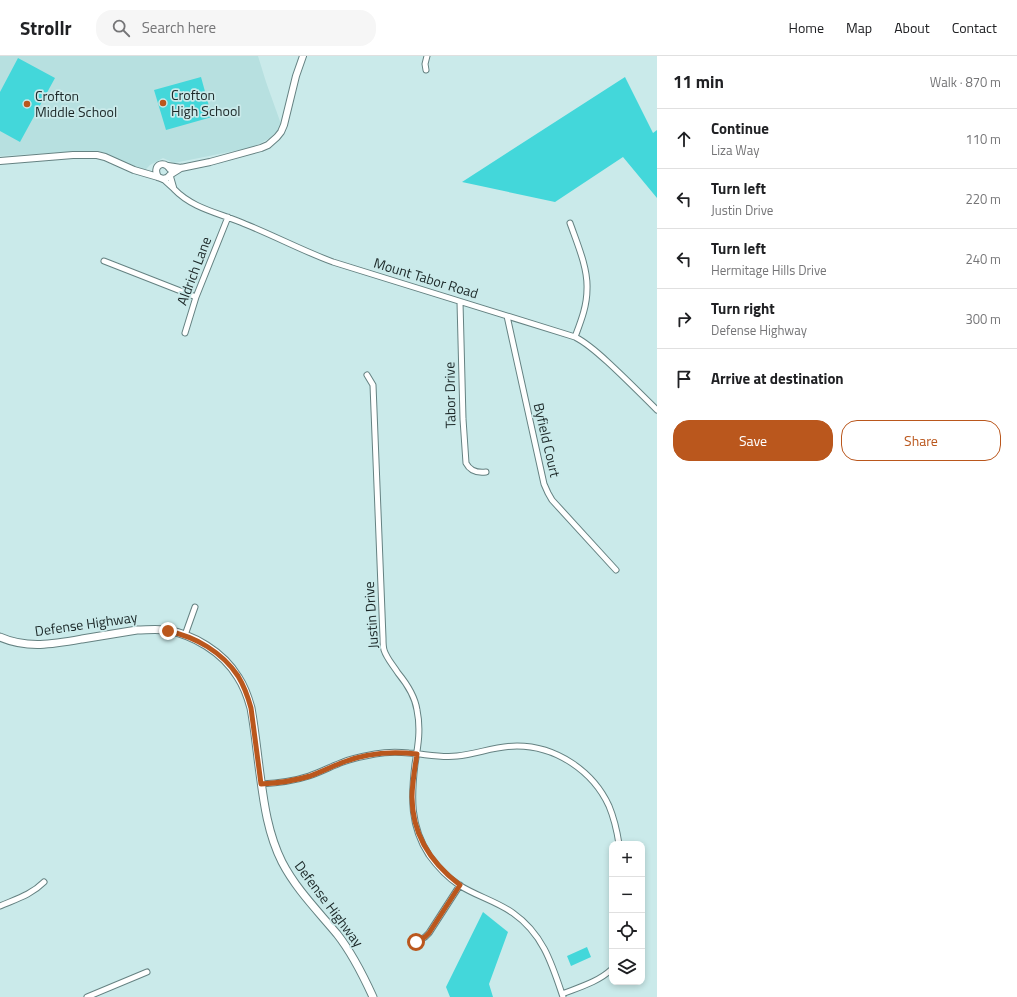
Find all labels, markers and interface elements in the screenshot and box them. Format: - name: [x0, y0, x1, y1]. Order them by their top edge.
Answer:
- search box: [96, 10, 376, 46]
- text: Strollr: [20, 13, 72, 42]
- text: Search here: [142, 16, 216, 39]
- icon: search: [110, 17, 132, 39]
- text: Home: [789, 17, 824, 38]
- text: Map: [846, 17, 872, 38]
- text: About: [894, 17, 930, 38]
- text: Contact: [952, 17, 997, 38]
- text: 11 min: [673, 69, 724, 95]
- text: Walk · 870 m: [930, 72, 1001, 92]
- place label: Crofton High School: [171, 84, 241, 121]
- place label: Crofton Middle School: [35, 85, 117, 122]
- marker: Crofton High School: [158, 98, 168, 108]
- marker: Crofton Middle School: [22, 99, 32, 109]
- text: Continue: [711, 117, 769, 140]
- icon: ahead: [673, 128, 695, 150]
- text: 110 m: [965, 129, 1001, 149]
- text: Liza Way: [711, 140, 759, 160]
- text: Turn left: [711, 177, 766, 200]
- icon: left: [673, 188, 695, 210]
- text: 220 m: [965, 189, 1001, 209]
- text: Justin Drive: [711, 200, 773, 220]
- street label: Aldrich Lane: [171, 233, 216, 308]
- text: Turn left: [711, 237, 766, 260]
- icon: left: [673, 248, 695, 270]
- text: 240 m: [965, 249, 1001, 269]
- street label: Mount Tabor Road: [371, 252, 481, 303]
- text: Hermitage Hills Drive: [711, 260, 827, 280]
- text: Turn right: [711, 297, 775, 320]
- icon: right: [673, 308, 695, 330]
- text: 300 m: [965, 309, 1001, 329]
- text: Defense Highway: [711, 320, 807, 340]
- street label: Tabor Drive: [438, 362, 461, 428]
- text: Arrive at destination: [711, 367, 844, 390]
- icon: arrive: [673, 368, 695, 390]
- street label: Byfield Court: [529, 401, 566, 479]
- button: Save: [673, 420, 833, 461]
- button: Share: [841, 420, 1001, 461]
- street label: Justin Drive: [358, 581, 383, 649]
- street label: Defense Highway: [33, 606, 139, 641]
- route end: [159, 622, 177, 640]
- map controls: [609, 841, 645, 985]
- button: +: [609, 841, 645, 877]
- street label: Defense Highway: [290, 856, 369, 951]
- button: −: [609, 877, 645, 913]
- button: locate: [609, 913, 645, 949]
- route start: [407, 933, 425, 951]
- button: layers: [609, 949, 645, 985]

